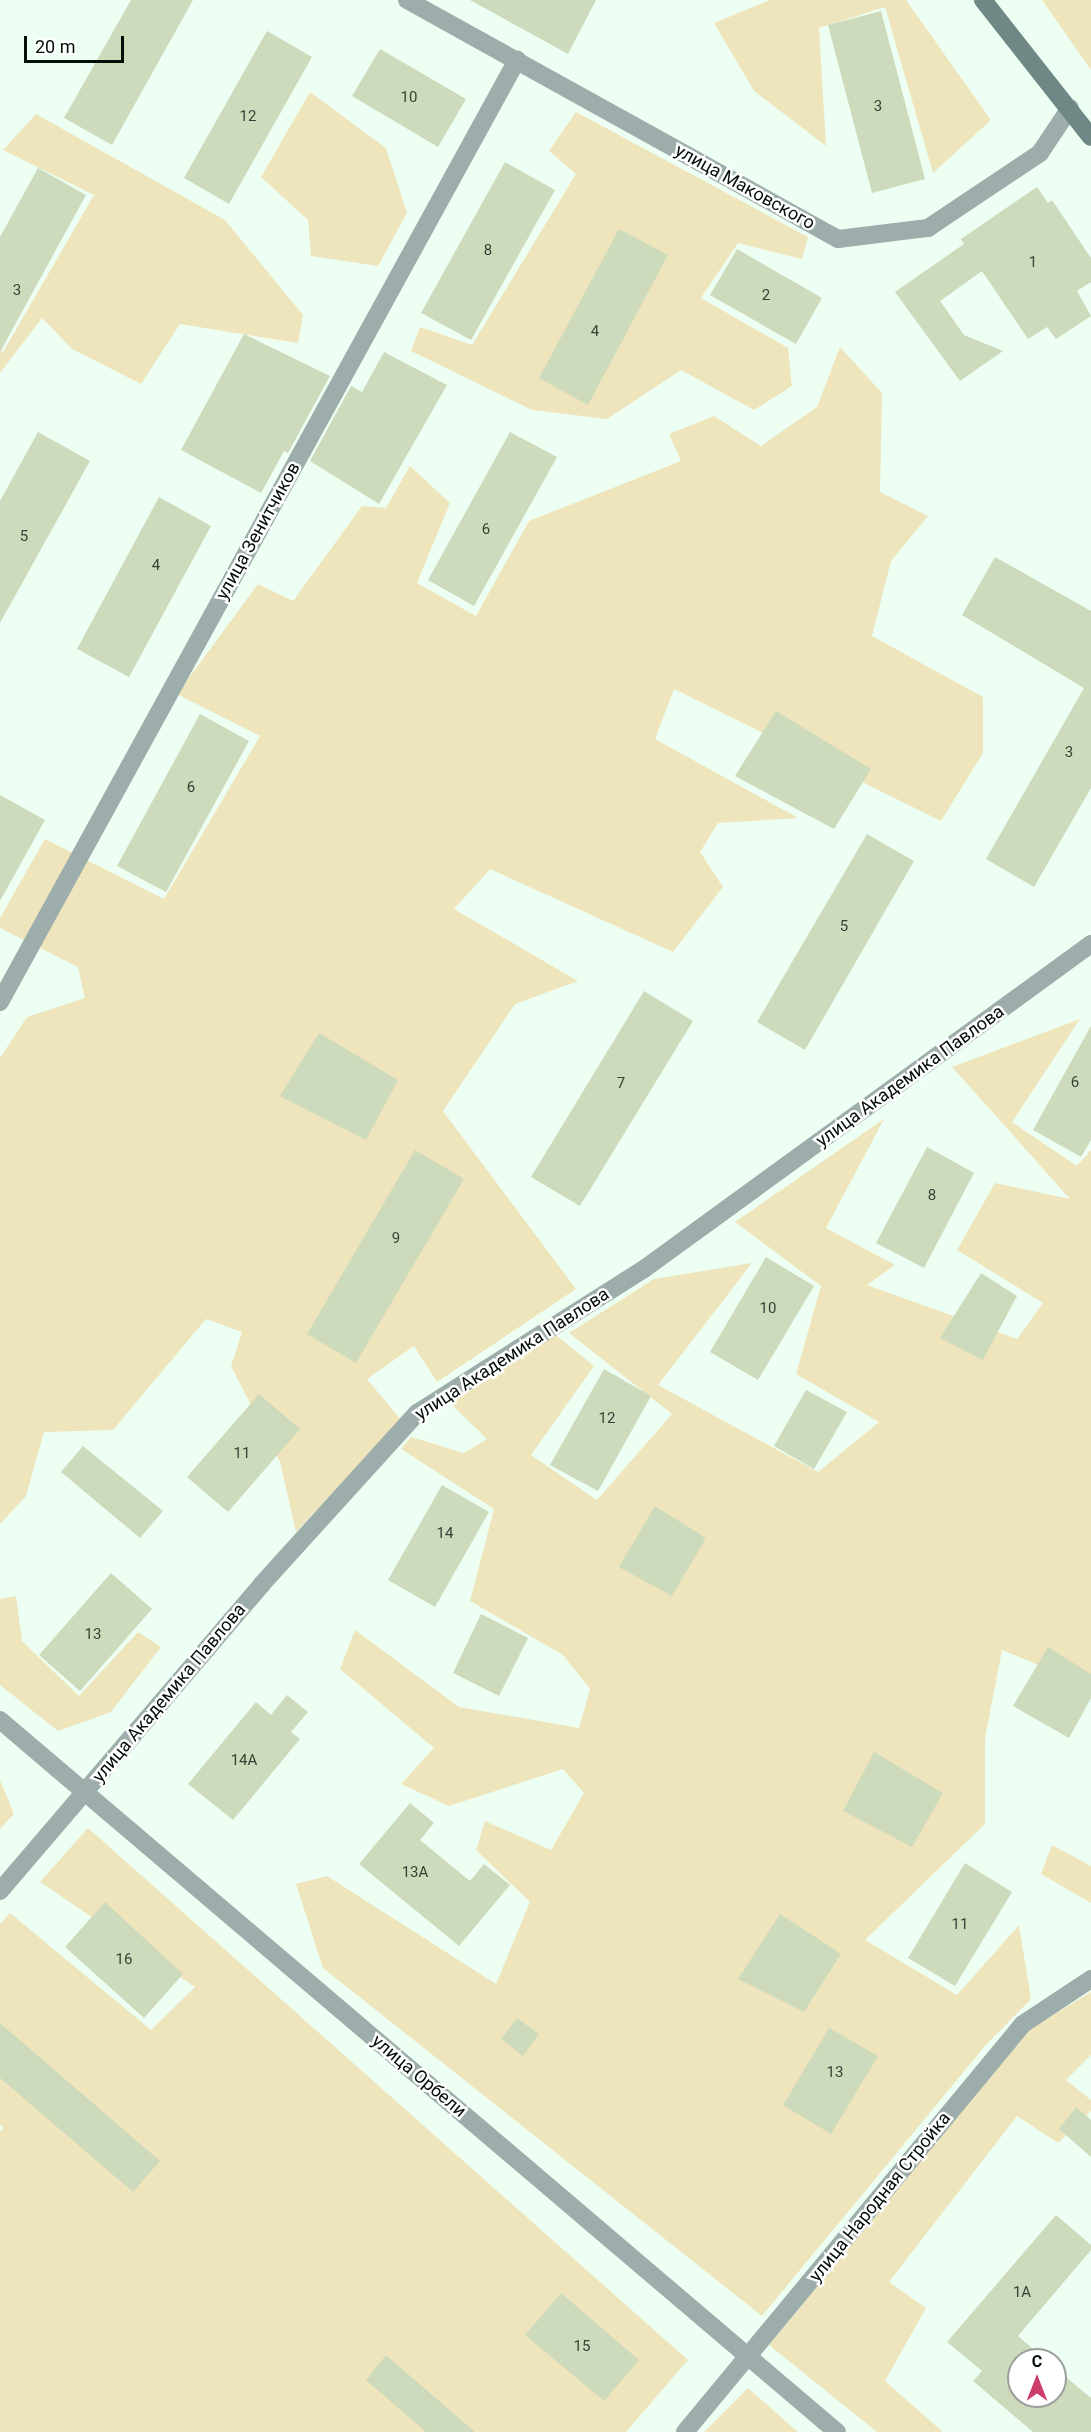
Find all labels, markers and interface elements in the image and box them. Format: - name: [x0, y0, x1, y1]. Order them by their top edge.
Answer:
- scale bar: [27, 24, 128, 62]
- text: 20 m: [35, 36, 75, 57]
- house number: 10: [401, 89, 417, 107]
- house number: 3: [874, 98, 882, 116]
- house number: 12: [240, 108, 256, 126]
- street label: улица Маковского: [671, 140, 819, 234]
- house number: 8: [484, 242, 492, 260]
- house number: 1: [1029, 254, 1037, 272]
- house number: 3: [13, 282, 21, 300]
- house number: 2: [762, 287, 770, 305]
- house number: 4: [591, 323, 599, 341]
- street label: улица Зенитчиков: [211, 458, 305, 604]
- house number: 6: [482, 521, 490, 539]
- house number: 5: [20, 528, 28, 546]
- house number: 4: [152, 557, 160, 575]
- house number: 3: [1065, 744, 1073, 762]
- house number: 6: [187, 779, 195, 797]
- house number: 5: [840, 918, 848, 936]
- street label: улица Академика Павлова: [812, 1001, 1008, 1151]
- house number: 6: [1071, 1074, 1079, 1092]
- house number: 7: [617, 1075, 625, 1093]
- house number: 8: [928, 1187, 936, 1205]
- house number: 9: [392, 1230, 400, 1248]
- street label: улица Академика Павлова: [411, 1283, 613, 1425]
- house number: 10: [760, 1300, 776, 1318]
- house number: 12: [599, 1410, 615, 1428]
- house number: 11: [234, 1445, 250, 1463]
- house number: 14: [437, 1525, 453, 1543]
- street label: улица Академика Павлова: [88, 1599, 250, 1787]
- house number: 13: [85, 1626, 101, 1644]
- house number: 14А: [231, 1752, 257, 1770]
- house number: 13А: [402, 1864, 428, 1882]
- house number: 11: [952, 1916, 968, 1934]
- house number: 16: [116, 1951, 132, 1969]
- street label: улица Орбели: [367, 2030, 471, 2122]
- house number: 13: [827, 2064, 843, 2082]
- street label: улица Народная Стройка: [805, 2108, 955, 2286]
- house number: 1А: [1013, 2284, 1031, 2302]
- house number: 15: [574, 2338, 590, 2356]
- north arrow: [1007, 2348, 1067, 2408]
- text: С: [1032, 2352, 1042, 2371]

